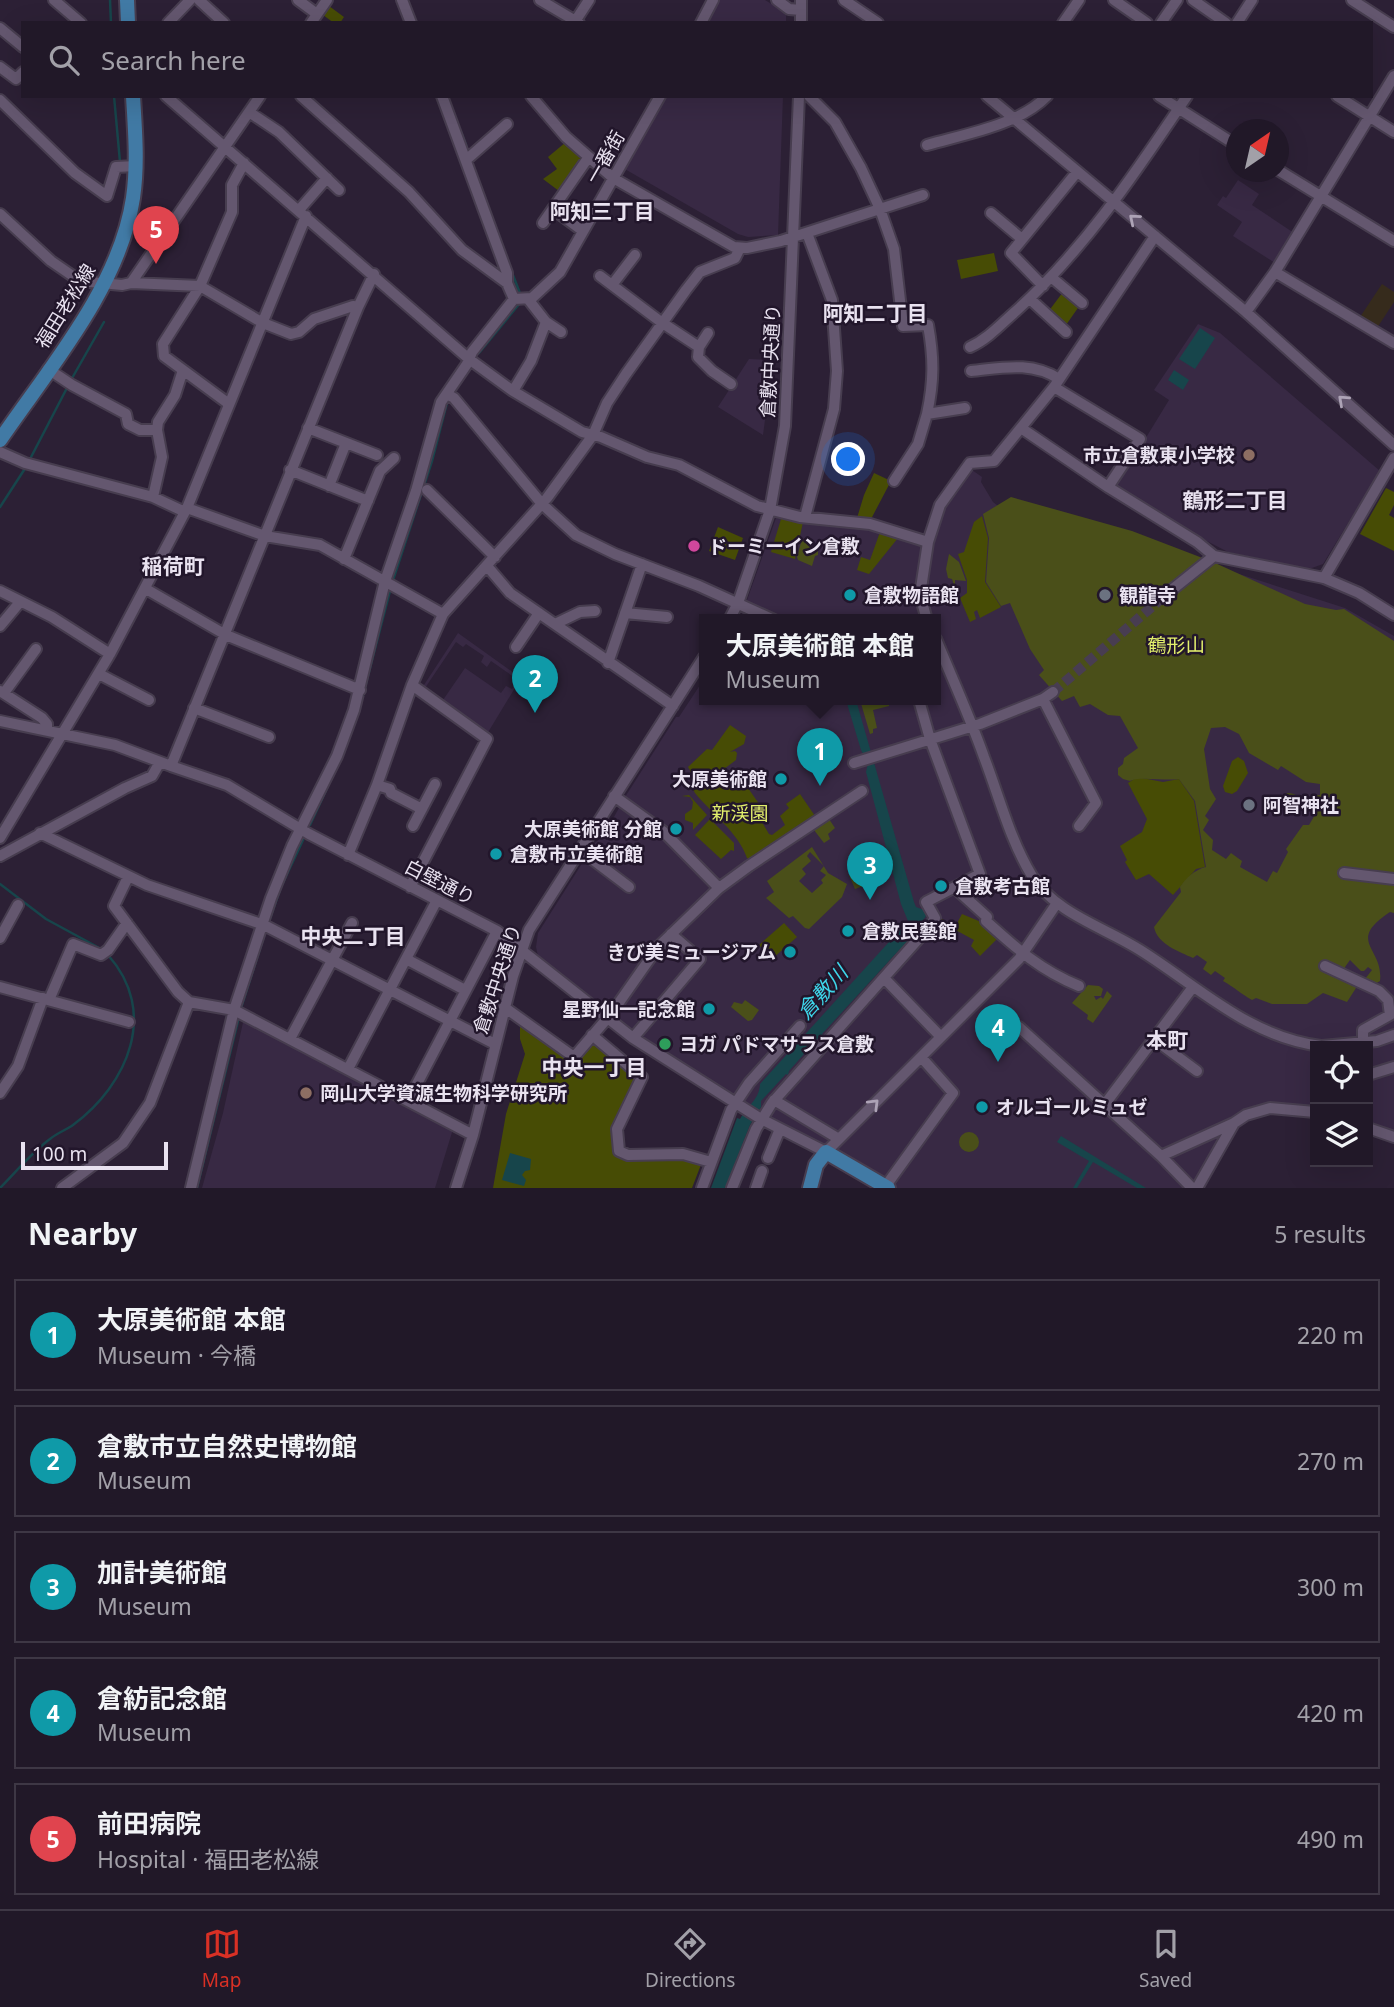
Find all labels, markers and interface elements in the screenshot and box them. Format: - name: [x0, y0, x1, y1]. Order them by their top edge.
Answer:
- search box: [21, 21, 1373, 98]
- icon: search: [45, 41, 83, 79]
- text: Search here: [101, 42, 246, 78]
- north arrow: [1226, 119, 1289, 182]
- street label: 一番街: [579, 126, 631, 188]
- district label: 阿知三丁目: [550, 197, 655, 225]
- pin: 5: [133, 206, 179, 264]
- one-way arrow: [1129, 215, 1142, 227]
- street label: 福田老松線: [29, 259, 101, 353]
- district label: 阿知二丁目: [823, 299, 928, 327]
- street label: 倉敷中央通り: [754, 303, 786, 419]
- one-way arrow: [1339, 395, 1352, 408]
- your location: [831, 442, 865, 476]
- place label: 市立倉敷東小学校: [1083, 442, 1235, 468]
- marker: 市立倉敷東小学校: [1241, 447, 1257, 463]
- district label: 鶴形二丁目: [1183, 486, 1288, 514]
- place label: ドーミーイン倉敷: [708, 533, 860, 559]
- marker: ドーミーイン倉敷: [686, 538, 702, 554]
- district label: 稲荷町: [142, 552, 205, 580]
- place label: 倉敷物語館: [864, 582, 959, 608]
- place label: 観龍寺: [1119, 582, 1176, 608]
- marker: 倉敷物語館: [842, 587, 858, 603]
- marker: 観龍寺: [1097, 587, 1113, 603]
- popup: [699, 614, 941, 705]
- text: 大原美術館 本館: [726, 627, 914, 663]
- park label: 鶴形山: [1147, 632, 1205, 658]
- pin: 2: [512, 655, 558, 713]
- text: Museum: [726, 663, 820, 695]
- pin: 1: [797, 728, 843, 786]
- place label: 大原美術館: [672, 766, 767, 792]
- marker: 大原美術館: [773, 771, 789, 787]
- place label: 阿智神社: [1263, 792, 1339, 818]
- marker: 阿智神社: [1241, 797, 1257, 813]
- park label: 新渓園: [711, 800, 769, 826]
- place label: 大原美術館 分館: [524, 816, 662, 842]
- marker: 大原美術館 分館: [668, 821, 684, 837]
- place label: 倉敷市立美術館: [510, 841, 643, 867]
- pin: 3: [847, 842, 893, 900]
- marker: 倉敷市立美術館: [488, 846, 504, 862]
- street label: 白壁通り: [400, 853, 480, 911]
- place label: 倉敷考古館: [955, 873, 1050, 899]
- marker: 倉敷考古館: [933, 878, 949, 894]
- place label: 倉敷民藝館: [862, 918, 957, 944]
- street label: 倉敷中央通り: [467, 921, 527, 1037]
- district label: 中央二丁目: [301, 922, 406, 950]
- marker: 倉敷民藝館: [840, 923, 856, 939]
- place label: きび美ミュージアム: [607, 939, 776, 965]
- marker: きび美ミュージアム: [782, 944, 798, 960]
- water label: 倉敷川: [791, 958, 855, 1025]
- place label: 星野仙一記念館: [562, 996, 695, 1022]
- marker: 星野仙一記念館: [701, 1001, 717, 1017]
- pin: 4: [975, 1004, 1021, 1062]
- district label: 本町: [1146, 1026, 1188, 1054]
- place label: ヨガ パドマサラス倉敷: [679, 1031, 874, 1057]
- marker: ヨガ パドマサラス倉敷: [657, 1036, 673, 1052]
- map controls: [1310, 1041, 1373, 1167]
- button: locate: [1310, 1041, 1373, 1104]
- district label: 中央一丁目: [542, 1053, 647, 1081]
- place label: 岡山大学資源生物科学研究所: [320, 1080, 567, 1106]
- marker: 岡山大学資源生物科学研究所: [298, 1085, 314, 1101]
- place label: オルゴールミュゼ: [996, 1094, 1148, 1120]
- one-way arrow: [865, 1099, 878, 1112]
- marker: オルゴールミュゼ: [974, 1099, 990, 1115]
- button: layers: [1310, 1104, 1373, 1167]
- scale bar: [21, 1139, 168, 1171]
- text: 100 m: [32, 1141, 87, 1167]
- text: Nearby: [28, 1213, 137, 1254]
- text: 5 results: [1274, 1218, 1366, 1250]
- text: 大原美術館 本館: [97, 1301, 286, 1337]
- text: 1: [46, 1319, 60, 1351]
- text: 220 m: [1297, 1319, 1364, 1351]
- text: Museum · 今橋: [97, 1339, 256, 1371]
- text: 倉敷市立自然史博物館: [97, 1428, 357, 1464]
- text: 2: [46, 1445, 60, 1477]
- text: 270 m: [1297, 1445, 1364, 1477]
- text: Museum: [97, 1464, 192, 1496]
- text: 加計美術館: [97, 1554, 227, 1590]
- text: 3: [46, 1571, 60, 1603]
- text: 300 m: [1297, 1571, 1364, 1603]
- text: Museum: [97, 1590, 192, 1622]
- text: 倉紡記念館: [97, 1680, 227, 1716]
- text: 4: [46, 1697, 60, 1729]
- text: 420 m: [1297, 1697, 1364, 1729]
- text: Museum: [97, 1716, 192, 1748]
- text: 前田病院: [97, 1805, 201, 1841]
- text: 5: [46, 1823, 60, 1855]
- text: 490 m: [1297, 1823, 1364, 1855]
- text: Hospital · 福田老松線: [97, 1843, 319, 1875]
- tab: Map: [202, 1925, 241, 1993]
- tab: Directions: [645, 1925, 735, 1993]
- tab: Saved: [1139, 1925, 1192, 1993]

